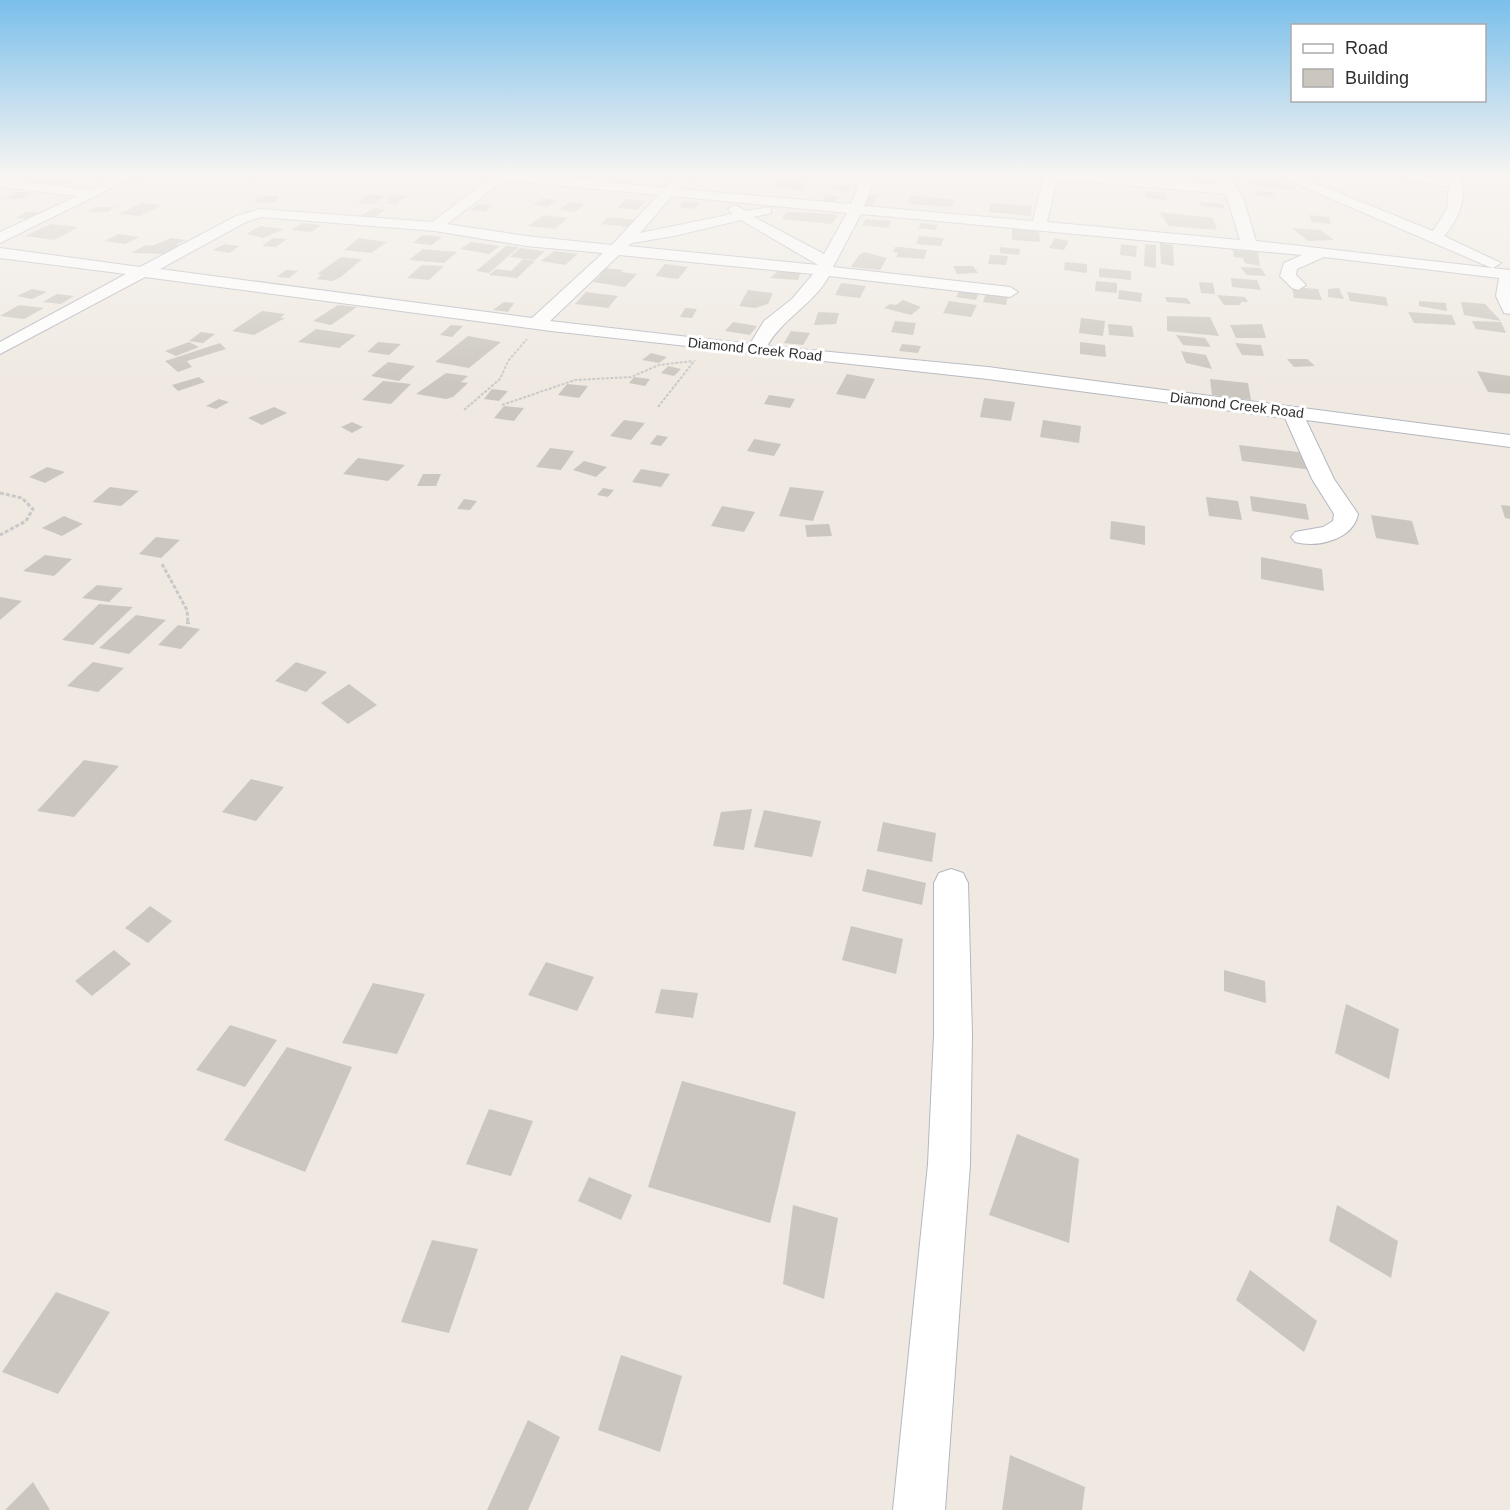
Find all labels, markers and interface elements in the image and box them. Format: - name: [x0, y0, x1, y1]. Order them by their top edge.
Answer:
- legend: [1291, 24, 1486, 102]
- text: Road: [1345, 38, 1388, 58]
- text: Building: [1345, 68, 1409, 88]
- street label: Diamond Creek Road: [687, 334, 823, 364]
- street label: Diamond Creek Road: [1169, 389, 1305, 421]

